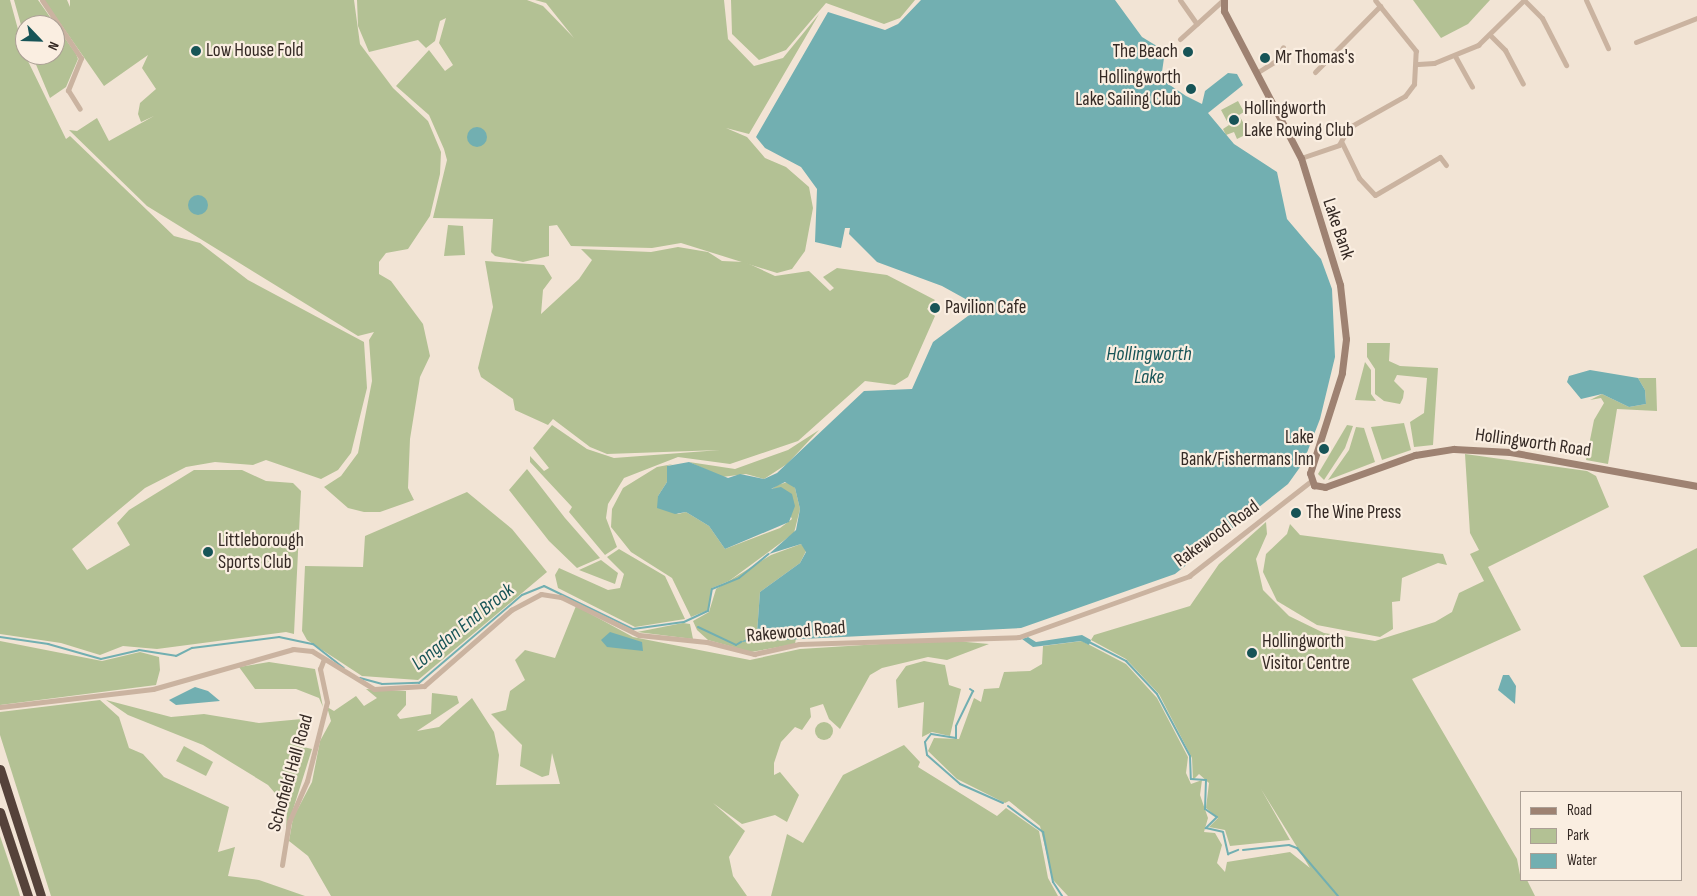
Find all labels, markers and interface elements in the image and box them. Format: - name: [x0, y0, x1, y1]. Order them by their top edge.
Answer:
- north arrow: [15, 15, 65, 65]
- text: N: [44, 39, 63, 53]
- place label: Low House Fold: [206, 40, 304, 62]
- place label: The Beach: [1113, 41, 1178, 63]
- marker: Low House Fold: [190, 45, 202, 57]
- marker: The Beach: [1182, 46, 1194, 58]
- place label: Mr Thomas's: [1275, 47, 1354, 69]
- marker: Mr Thomas's: [1259, 52, 1271, 64]
- place label: Hollingworth Lake Sailing Club: [1075, 67, 1181, 111]
- marker: Hollingworth Lake Sailing Club: [1185, 83, 1197, 95]
- place label: Hollingworth Lake Rowing Club: [1244, 98, 1354, 142]
- marker: Hollingworth Lake Rowing Club: [1228, 114, 1240, 126]
- street label: Lake Bank: [1317, 195, 1359, 263]
- place label: Pavilion Cafe: [945, 297, 1026, 319]
- marker: Pavilion Cafe: [929, 302, 941, 314]
- water label: Hollingworth Lake: [1106, 342, 1192, 389]
- street label: Hollingworth Road: [1474, 424, 1592, 462]
- place label: Lake Bank/Fishermans Inn: [1181, 427, 1314, 471]
- marker: Lake Bank/Fishermans Inn: [1318, 443, 1330, 455]
- street label: Rakewood Road: [1170, 496, 1264, 572]
- place label: The Wine Press: [1306, 502, 1401, 524]
- marker: The Wine Press: [1290, 507, 1302, 519]
- place label: Littleborough Sports Club: [218, 530, 304, 574]
- marker: Littleborough Sports Club: [202, 546, 214, 558]
- water label: Longdon End Brook: [407, 578, 519, 676]
- street label: Rakewood Road: [746, 616, 846, 648]
- place label: Hollingworth Visitor Centre: [1262, 631, 1350, 675]
- marker: Hollingworth Visitor Centre: [1246, 647, 1258, 659]
- street label: Schofield Hall Road: [263, 712, 319, 834]
- legend: [1520, 791, 1682, 881]
- text: Road: [1567, 801, 1592, 820]
- text: Park: [1567, 826, 1589, 845]
- text: Water: [1567, 851, 1597, 870]

